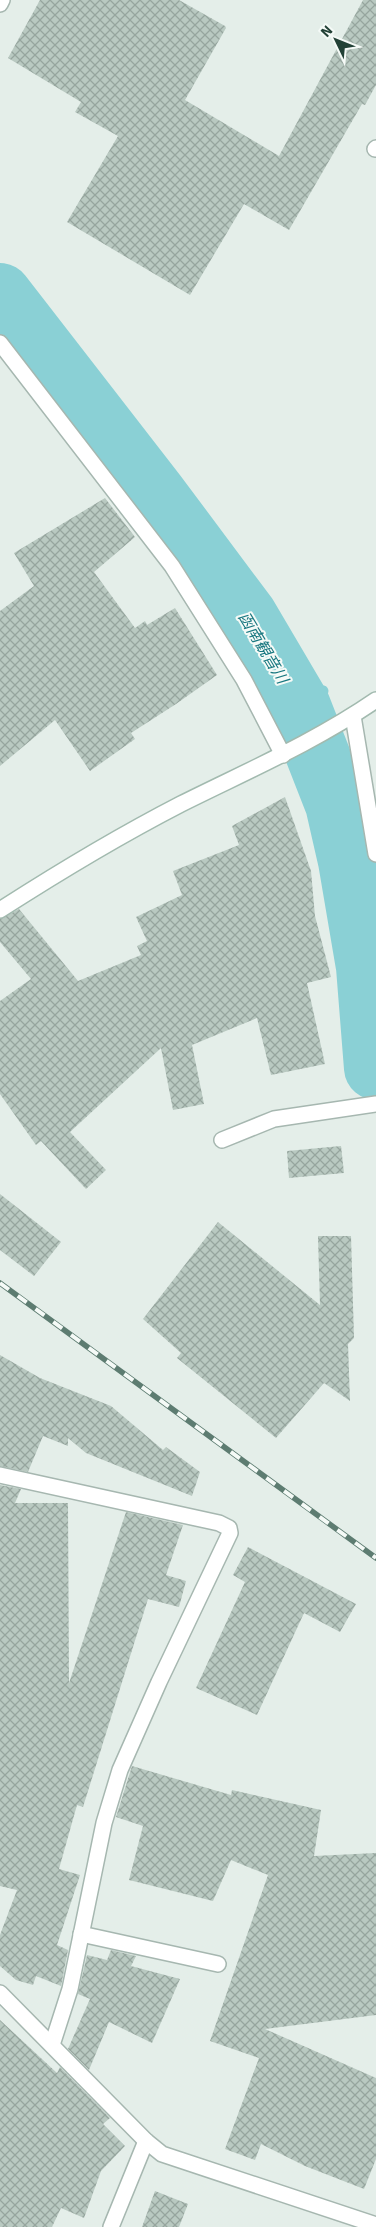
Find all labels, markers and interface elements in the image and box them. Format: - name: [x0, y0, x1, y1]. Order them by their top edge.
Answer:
- north arrow: [311, 15, 361, 65]
- text: N: [317, 22, 336, 41]
- water label: 函南観音川: [234, 609, 293, 689]

